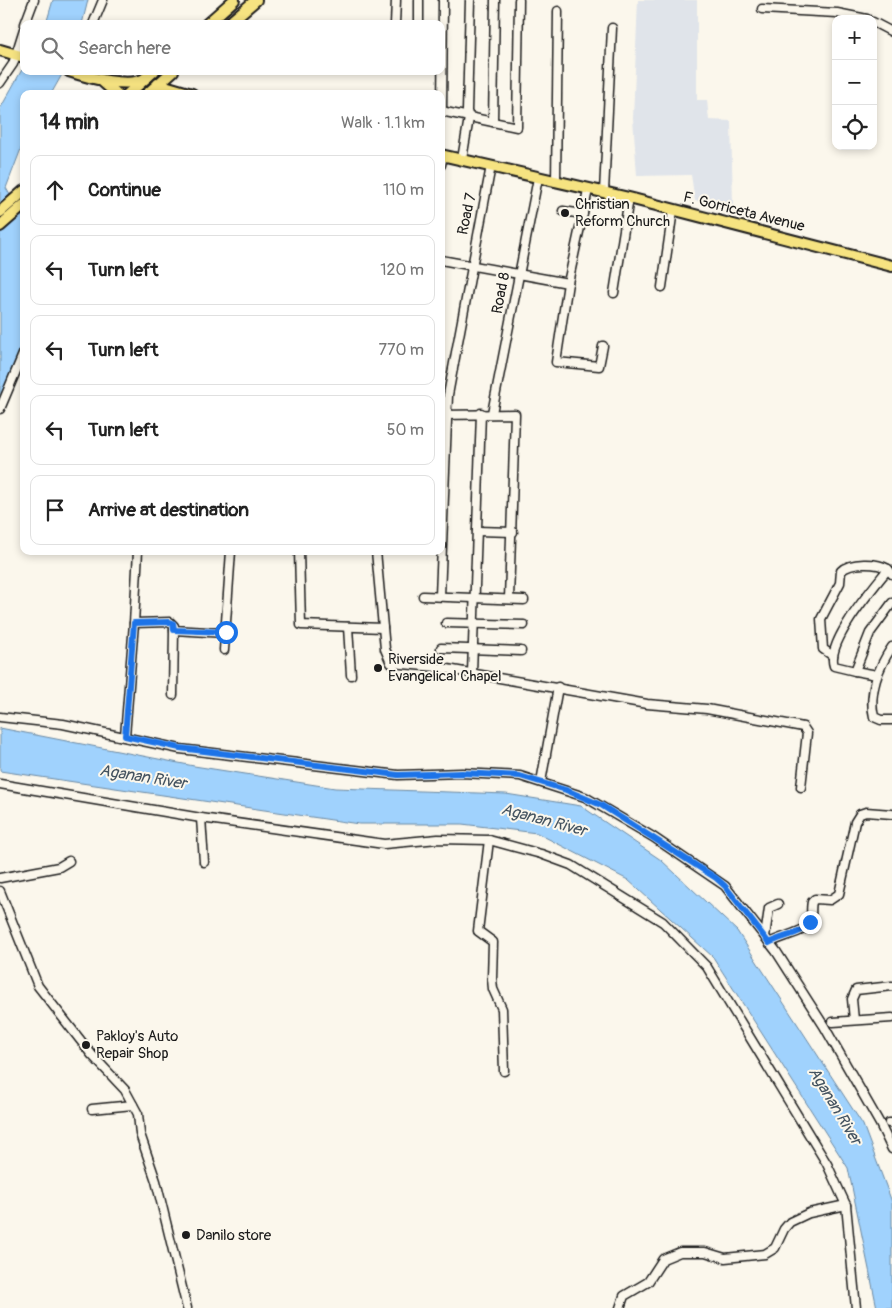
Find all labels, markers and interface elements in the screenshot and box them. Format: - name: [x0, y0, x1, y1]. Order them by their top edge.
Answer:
- map controls: [832, 15, 877, 150]
- button: +: [832, 15, 877, 60]
- search box: [20, 20, 445, 75]
- icon: search: [38, 34, 66, 62]
- text: Search here: [78, 36, 171, 60]
- button: −: [832, 60, 877, 105]
- button: locate: [832, 105, 877, 150]
- text: 14 min: [40, 109, 99, 136]
- text: Walk · 1.1 km: [341, 113, 425, 133]
- icon: ahead: [41, 176, 69, 204]
- text: Continue: [88, 178, 161, 202]
- text: 110 m: [383, 180, 424, 200]
- street label: F. Gorriceta Avenue: [681, 188, 807, 236]
- street label: Road 7: [453, 191, 481, 237]
- place label: Christian Reform Church: [575, 195, 670, 231]
- marker: Christian Reform Church: [559, 207, 571, 219]
- icon: left: [41, 256, 69, 284]
- text: Turn left: [88, 258, 158, 282]
- text: 120 m: [380, 260, 424, 280]
- street label: Road 8: [488, 270, 514, 315]
- icon: left: [41, 336, 69, 364]
- text: Turn left: [88, 338, 158, 362]
- text: 770 m: [378, 340, 424, 360]
- icon: left: [41, 416, 69, 444]
- text: Turn left: [88, 418, 158, 442]
- text: 50 m: [387, 420, 424, 440]
- icon: arrive: [41, 496, 69, 524]
- text: Arrive at destination: [88, 498, 249, 522]
- route start: [215, 621, 238, 644]
- place label: Riverside Evangelical Chapel: [388, 650, 501, 686]
- marker: Riverside Evangelical Chapel: [372, 662, 384, 674]
- water label: Aganan River: [98, 760, 190, 794]
- water label: Aganan River: [499, 799, 591, 842]
- route end: [799, 911, 822, 934]
- place label: Pakloy's Auto Repair Shop: [96, 1027, 178, 1063]
- marker: Pakloy's Auto Repair Shop: [80, 1039, 92, 1051]
- water label: Aganan River: [804, 1063, 867, 1151]
- place label: Danilo store: [196, 1226, 272, 1245]
- marker: Danilo store: [180, 1229, 192, 1241]

